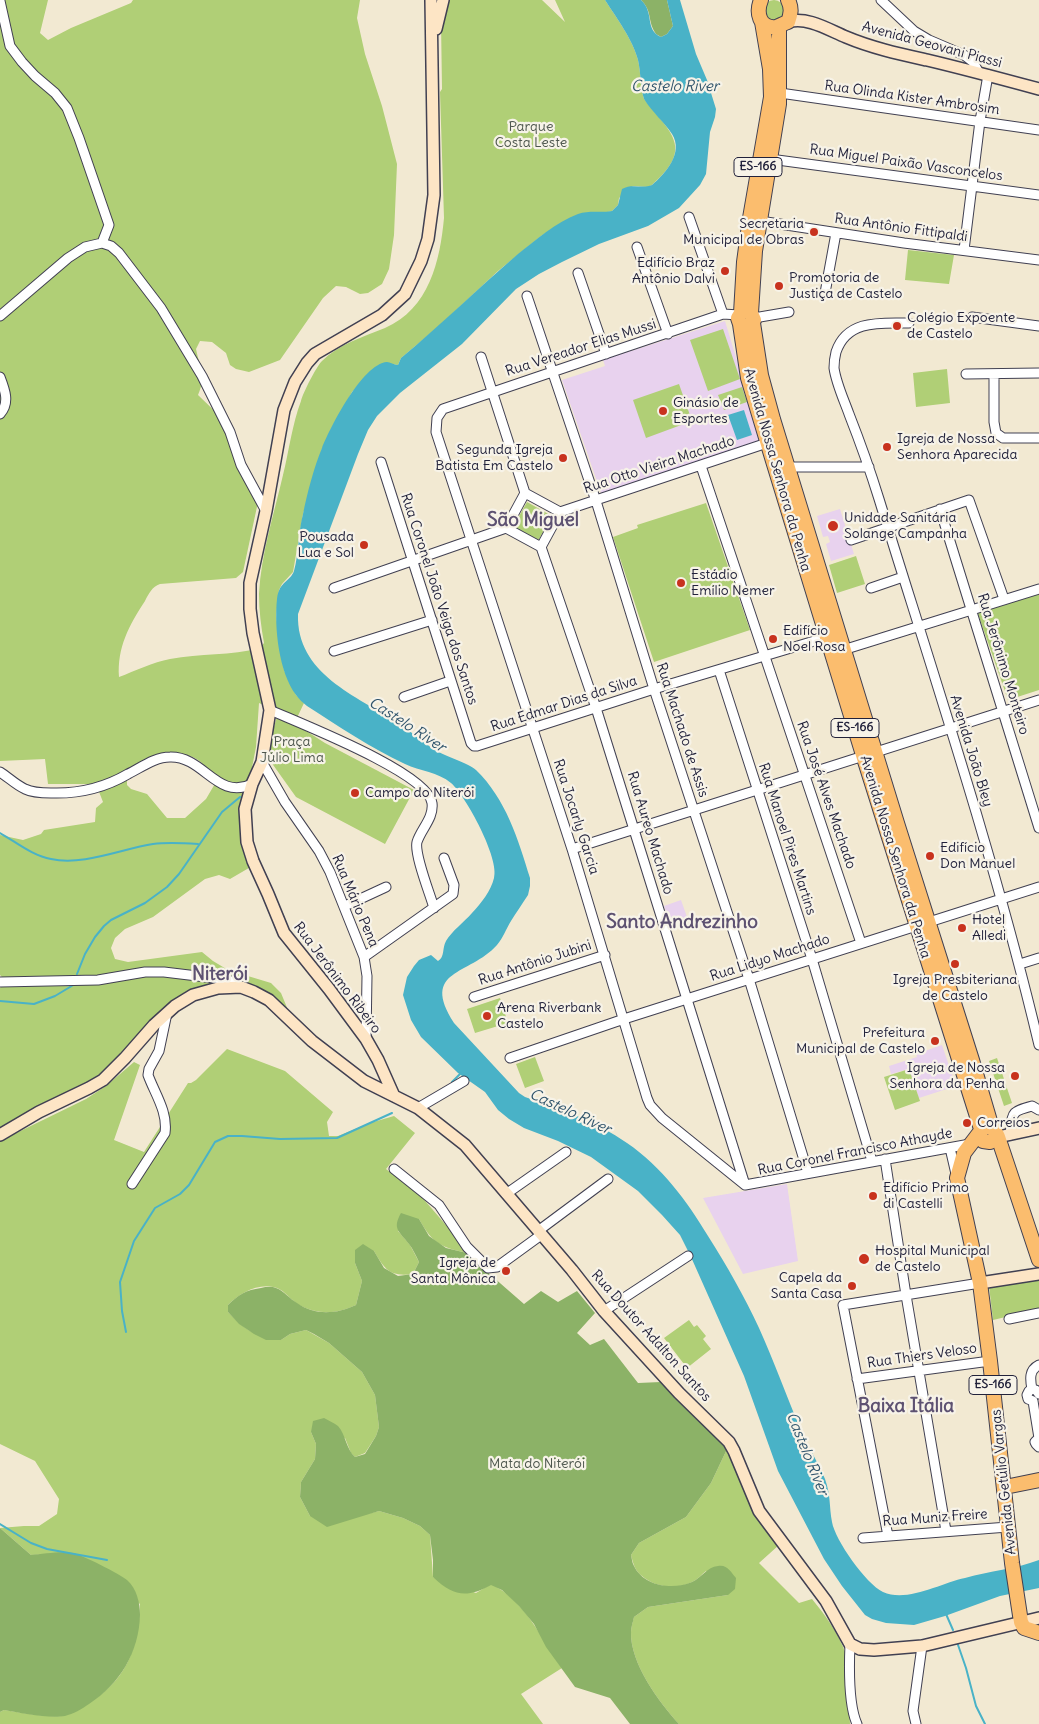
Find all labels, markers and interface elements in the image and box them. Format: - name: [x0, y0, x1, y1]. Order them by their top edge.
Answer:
- street label: Avenida Geovani Piassi: [860, 18, 1004, 72]
- street label: Rua Olinda Kister Ambrosim: [823, 77, 1001, 119]
- water label: Castelo River: [631, 78, 719, 96]
- park label: Parque Costa Leste: [495, 119, 567, 152]
- street label: Rua Miguel Paixão Vasconcelos: [808, 141, 1004, 185]
- road number: ES-166: [734, 158, 782, 176]
- street label: Rua Antônio Fittipaldi: [833, 210, 969, 246]
- place label: Secretaria Municipal de Obras: [683, 216, 804, 248]
- marker: Secretaria Municipal de Obras: [808, 226, 820, 238]
- place label: Edifício Braz Antônio Dalvi: [632, 255, 715, 288]
- marker: Edifício Braz Antônio Dalvi: [719, 265, 731, 277]
- place label: Promotoria de Justiça de Castelo: [789, 270, 902, 302]
- marker: Promotoria de Justiça de Castelo: [773, 280, 785, 292]
- place label: Colégio Expoente de Castelo: [907, 310, 1015, 342]
- street label: Rua Vereador Elias Mussi: [504, 316, 658, 380]
- marker: Colégio Expoente de Castelo: [891, 320, 903, 332]
- street label: Avenida Nossa Senhora da Penha: [740, 366, 814, 574]
- place label: Ginásio de Esportes: [673, 395, 739, 428]
- marker: Ginásio de Esportes: [657, 405, 669, 417]
- place label: Igreja de Nossa Senhora Aparecida: [897, 431, 1018, 464]
- street label: Rua Otto Vieira Machado: [581, 433, 737, 497]
- marker: Igreja de Nossa Senhora Aparecida: [881, 441, 893, 453]
- place label: Segunda Igreja Batista Em Castelo: [435, 442, 553, 474]
- marker: Segunda Igreja Batista Em Castelo: [557, 452, 569, 464]
- street label: Rua Coronel João Veiga dos Santos: [397, 491, 481, 707]
- district label: São Miguel: [487, 510, 579, 532]
- place label: Unidade Sanitária Solange Campanha: [844, 510, 967, 542]
- marker: Unidade Sanitária Solange Campanha: [826, 519, 840, 533]
- place label: Pousada Lua e Sol: [297, 529, 354, 562]
- marker: Pousada Lua e Sol: [358, 539, 370, 551]
- place label: Estádio Emílio Nemer: [691, 567, 775, 600]
- marker: Estádio Emílio Nemer: [675, 577, 687, 589]
- street label: Rua Jerônimo Monteiro: [973, 591, 1033, 737]
- place label: Edifício Noel Rosa: [783, 623, 845, 656]
- marker: Edifício Noel Rosa: [767, 633, 779, 645]
- street label: Rua Machado de Assis: [652, 661, 712, 799]
- street label: Rua Edmar Dias da Silva: [489, 672, 639, 736]
- street label: Avenida João Bley: [946, 693, 996, 809]
- water label: Castelo River: [365, 694, 449, 756]
- road number: ES-166: [831, 718, 879, 738]
- street label: Rua José Alves Machado: [793, 719, 859, 871]
- park label: Praça Júlio Lima: [260, 734, 324, 766]
- street label: Avenida Nossa Senhora da Penha: [856, 754, 934, 960]
- street label: Rua Jocarly Garcia: [549, 757, 603, 877]
- street label: Rua Manoel Pires Martins: [754, 761, 820, 917]
- street label: Rua Aureo Machado: [623, 769, 677, 897]
- place label: Campo do Niterói: [365, 785, 474, 801]
- marker: Campo do Niterói: [349, 787, 361, 799]
- place label: Edifício Don Manuel: [940, 840, 1015, 872]
- marker: Edifício Don Manuel: [924, 850, 936, 862]
- street label: Rua Mário Pena: [328, 852, 382, 950]
- district label: Santo Andrezinho: [606, 912, 758, 934]
- place label: Hotel Alledi: [972, 912, 1006, 944]
- street label: Rua Jerônimo Ribeiro: [290, 919, 384, 1037]
- marker: Hotel Alledi: [956, 922, 968, 934]
- street label: Rua Lidyo Machado: [708, 931, 832, 985]
- street label: Rua Antônio Jubini: [476, 937, 594, 989]
- marker: Igreja Presbiteriana de Castelo: [949, 958, 961, 970]
- district label: Niterói: [192, 964, 248, 986]
- place label: Igreja Presbiteriana de Castelo: [893, 972, 1017, 1004]
- place label: Arena Riverbank Castelo: [497, 1000, 601, 1032]
- marker: Arena Riverbank Castelo: [481, 1010, 493, 1022]
- place label: Prefeitura Municipal de Castelo: [796, 1025, 925, 1058]
- marker: Prefeitura Municipal de Castelo: [929, 1035, 941, 1047]
- place label: Igreja de Nossa Senhora da Penha: [890, 1060, 1005, 1092]
- marker: Igreja de Nossa Senhora da Penha: [1009, 1070, 1021, 1082]
- water label: Castelo River: [526, 1085, 614, 1139]
- place label: Correios: [977, 1115, 1030, 1131]
- marker: Correios: [961, 1117, 973, 1129]
- street label: Rua Coronel Francisco Athayde: [756, 1125, 954, 1179]
- place label: Edifício Primo di Castelli: [883, 1180, 969, 1212]
- marker: Edifício Primo di Castelli: [867, 1190, 879, 1202]
- place label: Hospital Municipal de Castelo: [875, 1243, 990, 1276]
- marker: Hospital Municipal de Castelo: [857, 1252, 871, 1266]
- place label: Igreja de Santa Mônica: [411, 1255, 496, 1288]
- marker: Igreja de Santa Mônica: [500, 1265, 512, 1277]
- street label: Rua Doutor Adalton Santos: [588, 1267, 714, 1405]
- place label: Capela da Santa Casa: [771, 1270, 842, 1302]
- marker: Capela da Santa Casa: [846, 1280, 858, 1292]
- street label: Rua Thiers Veloso: [866, 1340, 978, 1372]
- road number: ES-166: [969, 1376, 1017, 1394]
- district label: Baixa Itália: [858, 1396, 954, 1418]
- street label: Avenida Getúlio Vargas: [988, 1409, 1020, 1555]
- water label: Castelo River: [782, 1410, 832, 1498]
- park label: Mata do Niterói: [489, 1456, 585, 1472]
- street label: Rua Muniz Freire: [882, 1506, 988, 1530]

